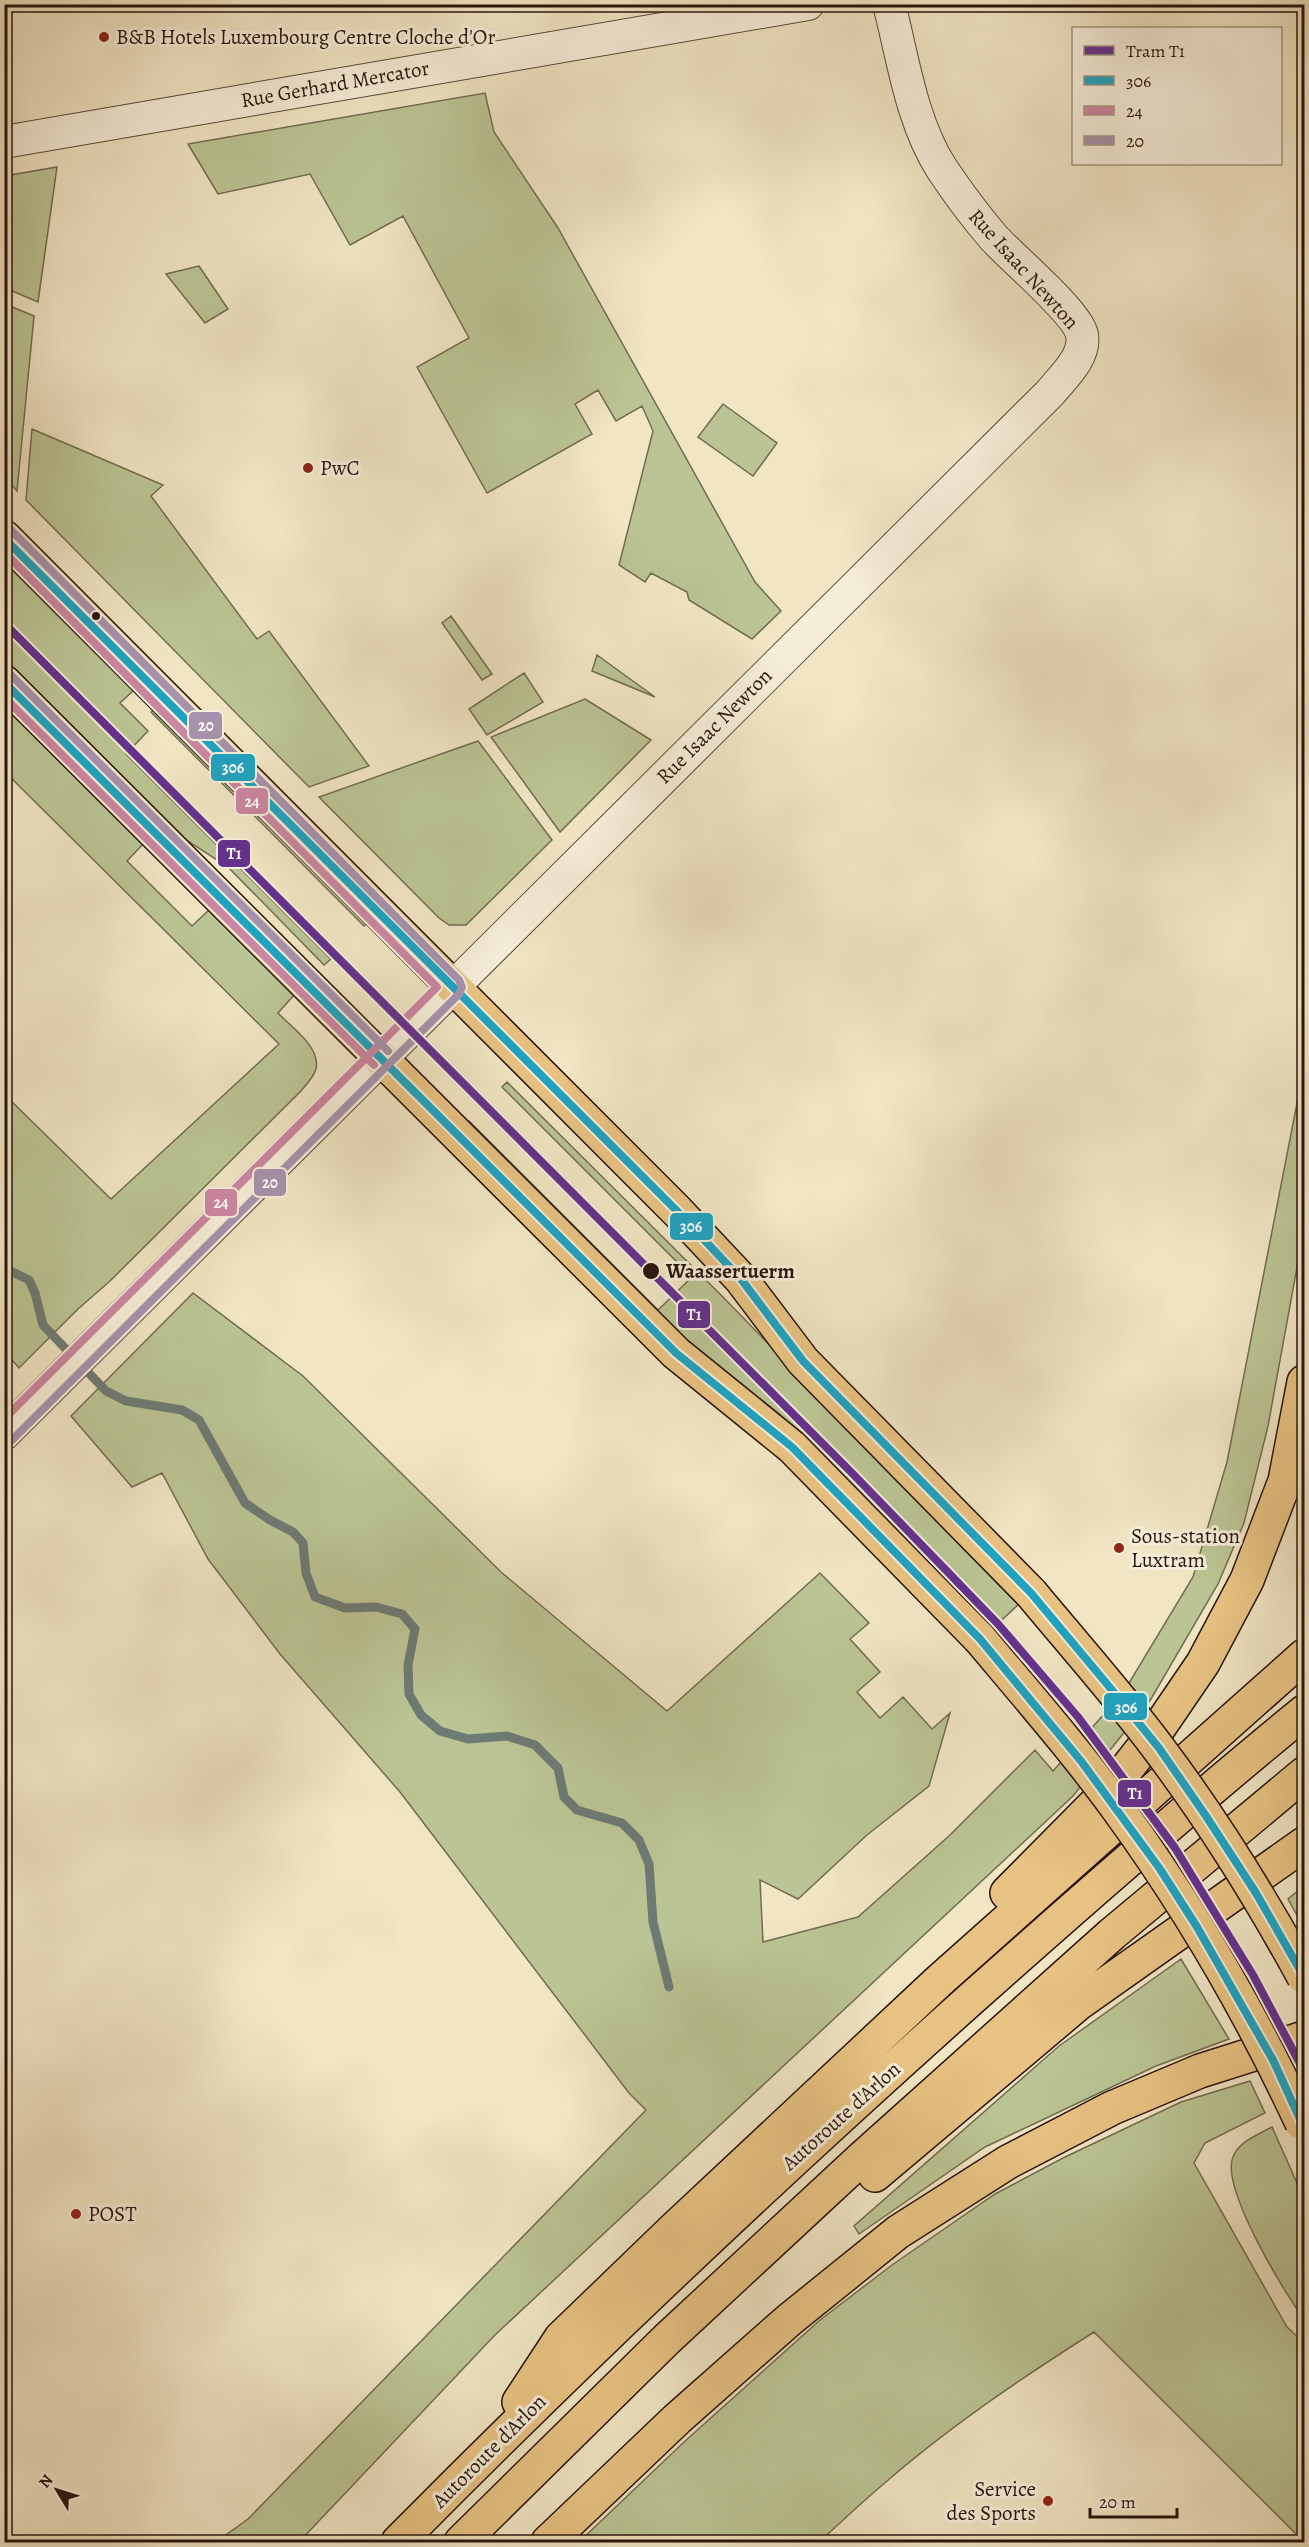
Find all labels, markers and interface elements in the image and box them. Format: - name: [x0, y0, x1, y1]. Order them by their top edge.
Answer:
- place label: B&B Hotels Luxembourg Centre Cloche d'Or: [116, 23, 495, 51]
- legend: [1072, 27, 1282, 165]
- marker: B&B Hotels Luxembourg Centre Cloche d'Or: [97, 30, 111, 44]
- text: Tram T1: [1126, 39, 1185, 63]
- street label: Rue Gerhard Mercator: [239, 54, 431, 114]
- text: 306: [1126, 69, 1151, 93]
- text: 24: [1126, 99, 1143, 123]
- text: 20: [1126, 129, 1144, 153]
- street label: Rue Isaac Newton: [962, 203, 1086, 335]
- place label: PwC: [320, 454, 360, 482]
- marker: PwC: [301, 461, 315, 475]
- unlabelled marker: [90, 610, 102, 622]
- street label: Rue Isaac Newton: [650, 662, 778, 790]
- line badge: 20: [188, 711, 223, 740]
- text: 20: [198, 715, 214, 737]
- line badge: 306: [210, 753, 256, 782]
- text: 306: [222, 757, 245, 779]
- line badge: 24: [235, 787, 269, 815]
- text: 24: [244, 791, 260, 813]
- line badge: T1: [217, 839, 251, 868]
- text: T1: [227, 843, 242, 865]
- line badge: 20: [253, 1168, 287, 1197]
- text: 20: [262, 1172, 278, 1194]
- line badge: 24: [204, 1188, 238, 1217]
- text: 24: [213, 1192, 229, 1214]
- line badge: 306: [669, 1212, 714, 1241]
- text: 306: [680, 1216, 703, 1238]
- place label: Waassertuerm: [665, 1257, 795, 1285]
- marker: Waassertuerm: [641, 1261, 661, 1281]
- line badge: T1: [677, 1300, 711, 1329]
- text: T1: [687, 1304, 702, 1326]
- place label: Sous-station Luxtram: [1131, 1522, 1240, 1574]
- marker: Sous-station Luxtram: [1112, 1541, 1126, 1555]
- line badge: 306: [1103, 1692, 1148, 1721]
- text: 306: [1115, 1697, 1138, 1719]
- line badge: T1: [1117, 1779, 1152, 1808]
- text: T1: [1128, 1783, 1143, 1805]
- street label: Autoroute d'Arlon: [775, 2055, 906, 2177]
- place label: POST: [88, 2200, 137, 2228]
- marker: POST: [69, 2207, 83, 2221]
- street label: Autoroute d'Arlon: [425, 2388, 552, 2515]
- north arrow: [27, 2460, 87, 2520]
- text: N: [34, 2470, 58, 2493]
- place label: Service des Sports: [947, 2475, 1036, 2527]
- scale bar: [1090, 2481, 1177, 2519]
- text: 20 m: [1099, 2490, 1136, 2514]
- marker: Service des Sports: [1041, 2494, 1055, 2508]

